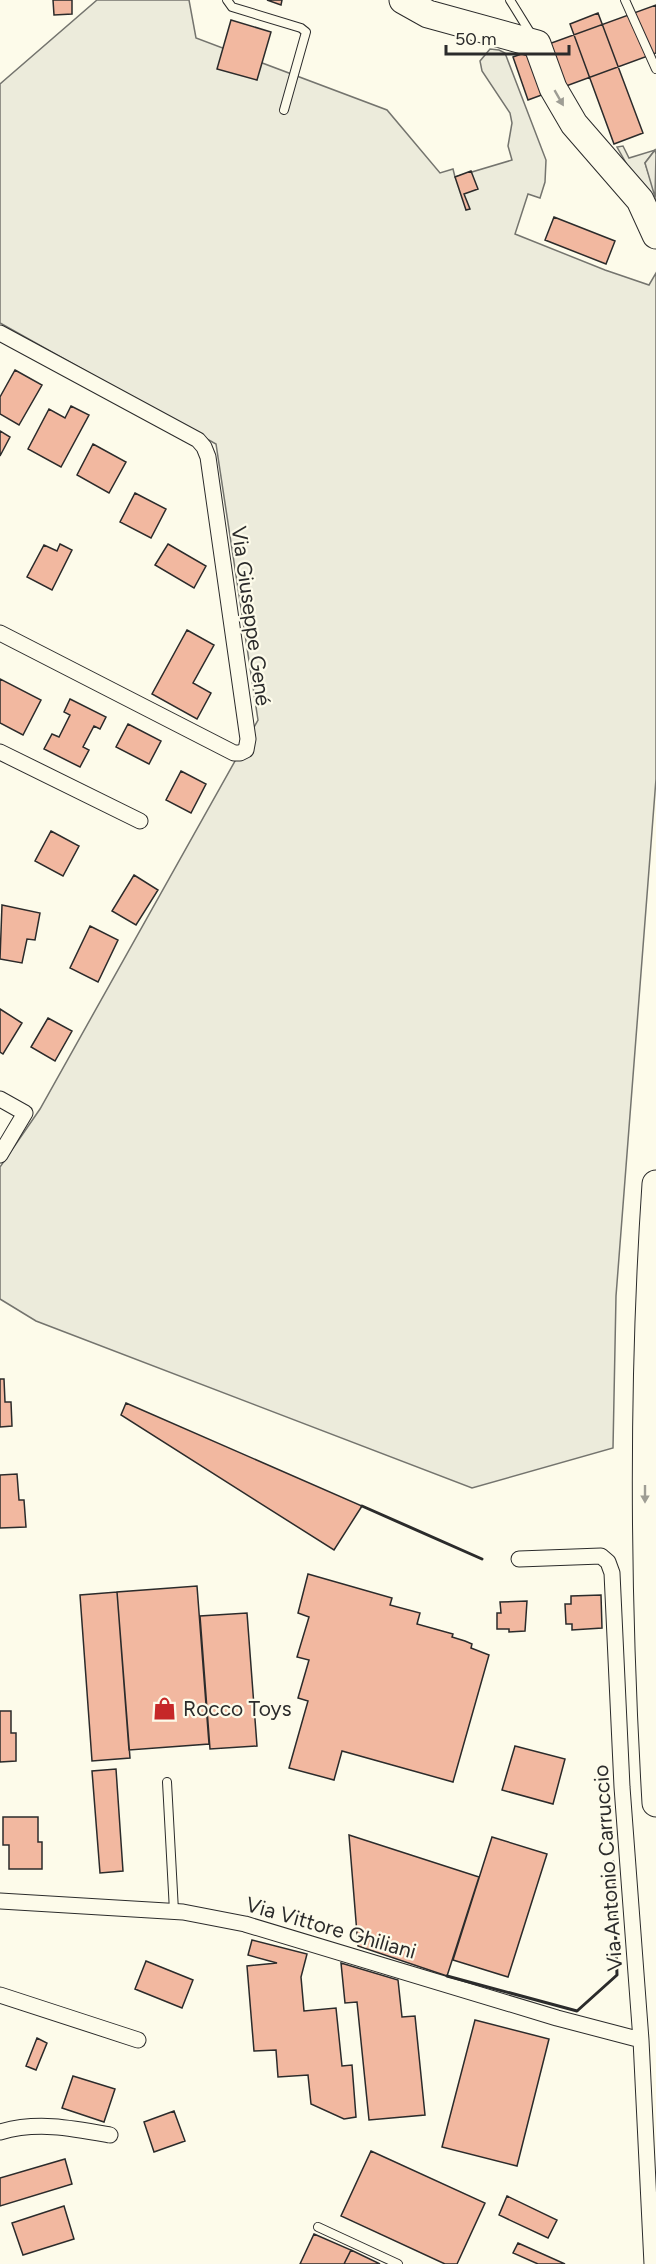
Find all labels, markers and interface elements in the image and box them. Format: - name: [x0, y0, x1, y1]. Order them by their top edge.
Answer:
- scale bar: [446, 18, 569, 56]
- text: 50 m: [455, 28, 497, 50]
- one-way arrow: [554, 90, 564, 107]
- street label: Via Giuseppe Gené: [227, 524, 276, 707]
- one-way arrow: [640, 1485, 650, 1504]
- shop icon: Rocco Toys: [152, 1696, 178, 1722]
- place label: Rocco Toys: [183, 1696, 291, 1721]
- street label: Via Antonio Carruccio: [588, 1764, 627, 1972]
- street label: Via Vittore Ghiliani: [243, 1891, 419, 1964]

